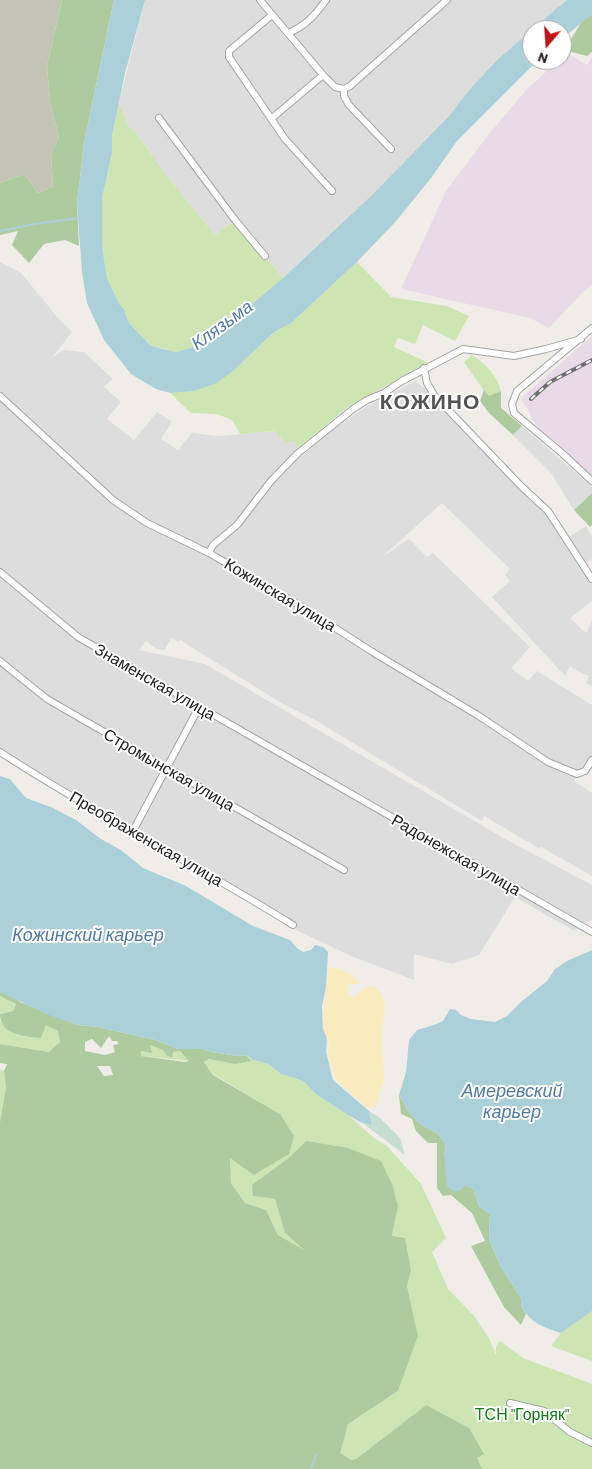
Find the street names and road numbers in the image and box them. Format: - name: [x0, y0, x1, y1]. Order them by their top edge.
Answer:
- street label: Кожинская улица: [221, 554, 339, 636]
- street label: Знаменская улица: [91, 640, 219, 724]
- street label: Стромынская улица: [100, 725, 238, 815]
- street label: Преображенская улица: [66, 787, 226, 891]
- street label: Радонежская улица: [388, 810, 524, 900]

